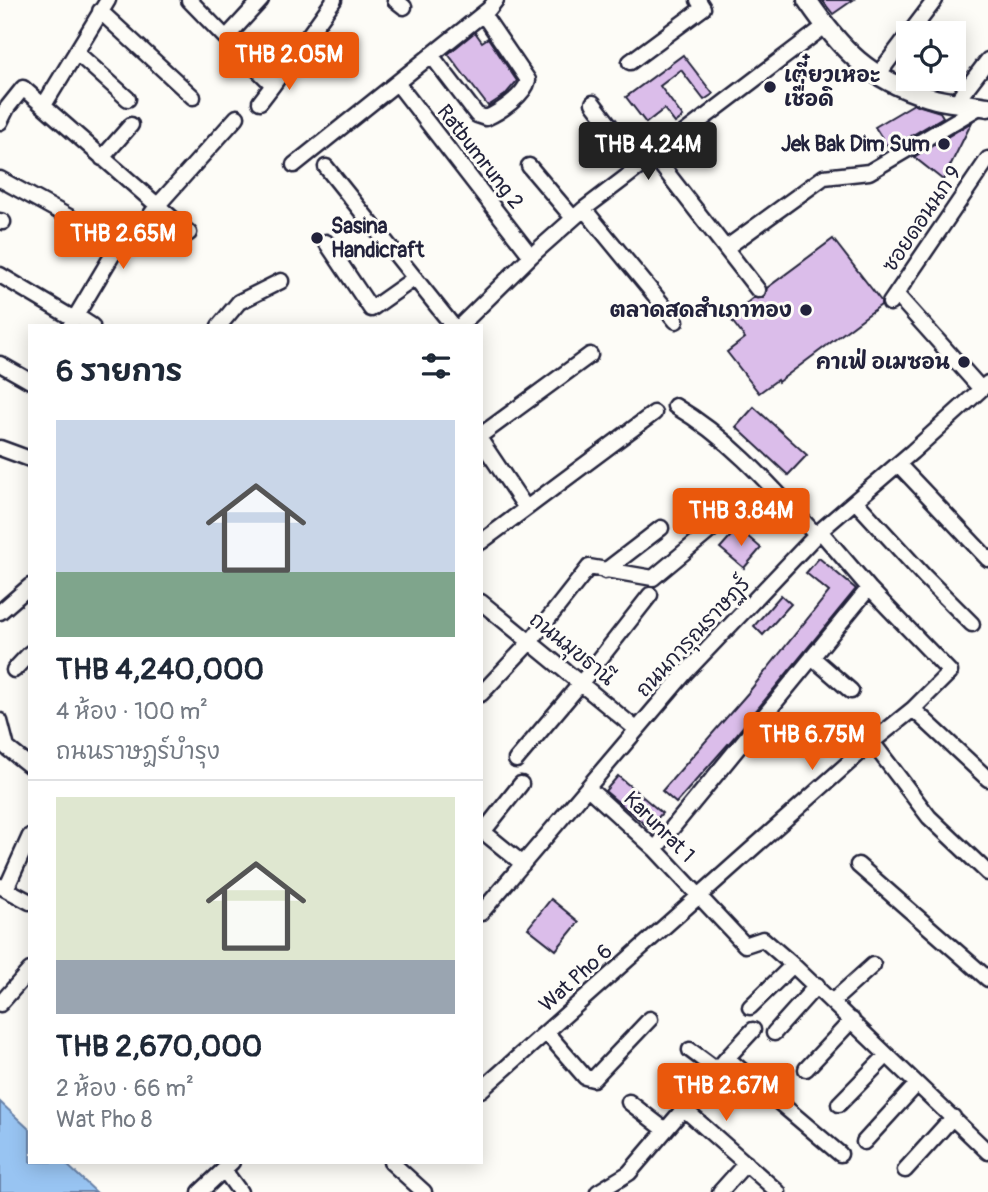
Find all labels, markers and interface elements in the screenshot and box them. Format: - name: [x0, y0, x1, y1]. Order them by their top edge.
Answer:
- map controls: [896, 21, 966, 91]
- button: locate: [896, 21, 966, 91]
- pin: THB 2.05M: [209, 32, 369, 92]
- text: THB 2.05M: [235, 40, 343, 69]
- place label: เตี๋ยวเหอะ เชื่อดิ: [784, 53, 880, 113]
- marker: เตี๋ยวเหอะ เชื่อดิ: [762, 79, 778, 95]
- street label: Ratbumrung 2: [431, 99, 529, 215]
- pin: THB 4.24M: [568, 122, 728, 182]
- text: THB 4.24M: [595, 130, 701, 159]
- place label: Jek Bak Dim Sum: [781, 131, 930, 158]
- marker: Jek Bak Dim Sum: [936, 136, 952, 152]
- street label: ซอยดอนนก 9: [876, 160, 968, 278]
- pin: THB 2.65M: [43, 212, 203, 271]
- place label: Sasina Handicraft: [331, 213, 425, 264]
- text: THB 2.65M: [70, 219, 176, 248]
- marker: Sasina Handicraft: [309, 230, 325, 246]
- place label: ตลาดสดสำเภาทอง: [610, 295, 792, 324]
- marker: ตลาดสดสำเภาทอง: [798, 302, 814, 318]
- icon: filters: [417, 347, 455, 385]
- place label: คาเฟ่ อเมซอน: [816, 347, 950, 376]
- text: 6 รายการ: [56, 353, 182, 390]
- marker: คาเฟ่ อเมซอน: [956, 354, 972, 370]
- icon: home: [193, 465, 319, 591]
- pin: THB 3.84M: [661, 489, 821, 548]
- text: THB 3.84M: [689, 496, 793, 525]
- street label: ถนนการุณราษฏร์: [630, 571, 757, 704]
- street label: ถนนมุขธานี: [522, 606, 620, 693]
- text: THB 4,240,000: [56, 651, 264, 688]
- text: 4 ห้อง · 100 m²: [56, 697, 208, 726]
- pin: THB 6.75M: [732, 712, 892, 772]
- text: THB 6.75M: [760, 720, 864, 749]
- text: ถนนราษฎร์บำรุง: [56, 737, 220, 766]
- street label: Karunrat 1: [618, 786, 700, 868]
- icon: home: [193, 843, 319, 969]
- street label: Wat Pho 6: [534, 938, 618, 1018]
- text: THB 2,670,000: [56, 1028, 262, 1065]
- pin: THB 2.67M: [646, 1064, 806, 1123]
- text: THB 2.67M: [673, 1071, 779, 1100]
- text: 2 ห้อง · 66 m²: [56, 1074, 194, 1103]
- text: Wat Pho 8: [56, 1105, 152, 1134]

